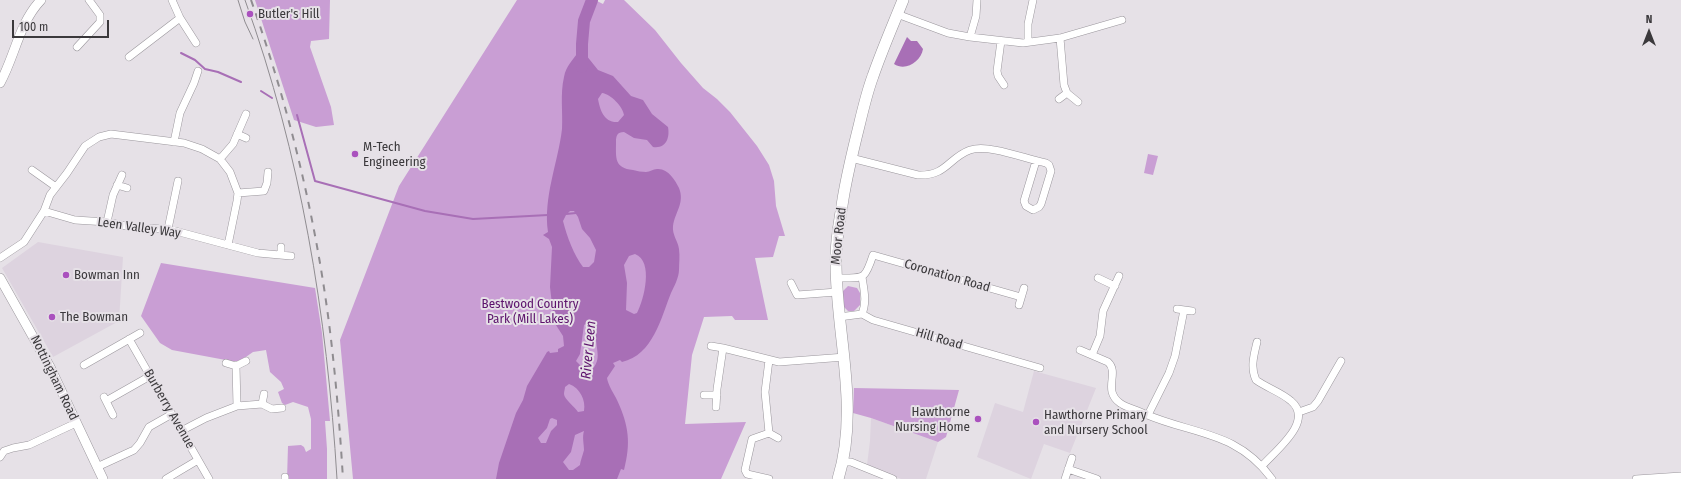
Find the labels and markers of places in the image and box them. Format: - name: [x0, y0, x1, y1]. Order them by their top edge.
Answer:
- place label: Butler's Hill: [258, 6, 320, 22]
- marker: Butler's Hill: [245, 9, 255, 19]
- place label: M-Tech Engineering: [363, 139, 426, 170]
- marker: M-Tech Engineering: [350, 149, 360, 159]
- place label: Bowman Inn: [74, 267, 140, 283]
- marker: Bowman Inn: [61, 270, 71, 280]
- place label: The Bowman: [60, 309, 128, 325]
- marker: The Bowman: [47, 312, 57, 322]
- place label: Hawthorne Nursing Home: [895, 404, 970, 435]
- place label: Hawthorne Primary and Nursery School: [1044, 407, 1148, 438]
- marker: Hawthorne Nursing Home: [973, 414, 983, 424]
- marker: Hawthorne Primary and Nursery School: [1031, 417, 1041, 427]

